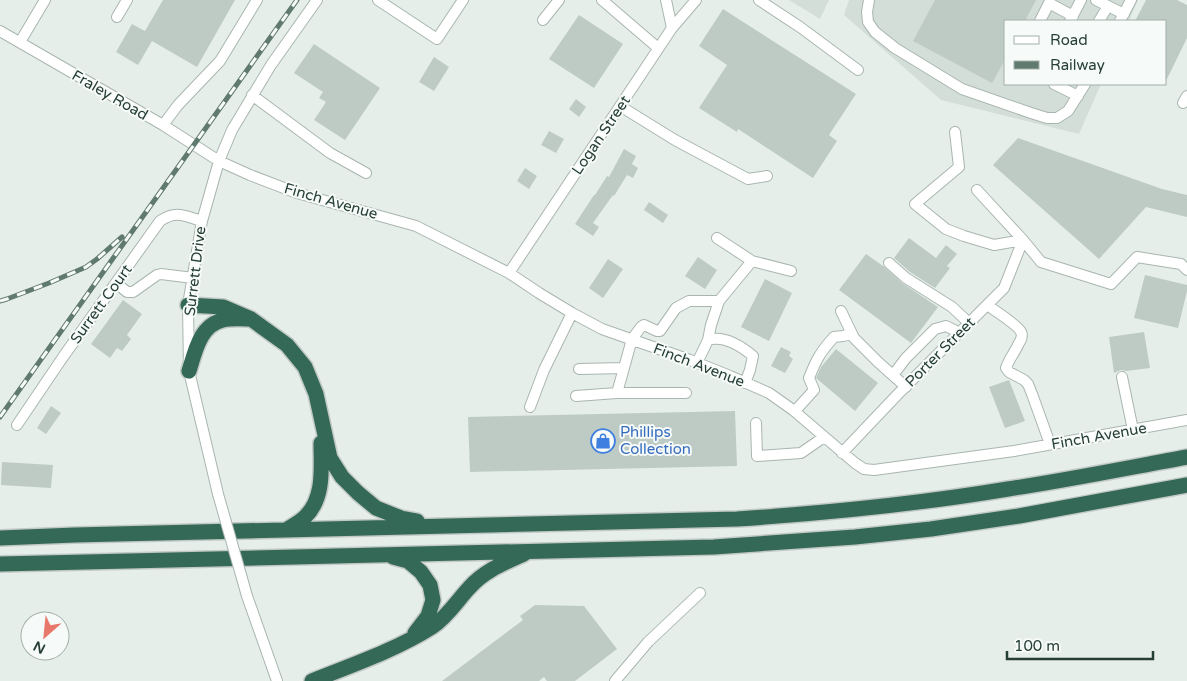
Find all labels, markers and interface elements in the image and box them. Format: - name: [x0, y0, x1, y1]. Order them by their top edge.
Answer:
- legend: [1004, 20, 1167, 85]
- text: Road: [1050, 31, 1088, 49]
- text: Railway: [1050, 56, 1105, 74]
- street label: Fraley Road: [69, 66, 151, 124]
- street label: Logan Street: [568, 92, 634, 178]
- street label: Finch Avenue: [282, 179, 380, 223]
- street label: Surrett Drive: [181, 225, 209, 317]
- street label: Surrett Court: [66, 261, 136, 347]
- street label: Porter Street: [901, 313, 979, 391]
- street label: Finch Avenue: [651, 339, 747, 391]
- street label: Finch Avenue: [1050, 419, 1148, 453]
- place label: Phillips Collection: [620, 423, 691, 458]
- shop icon: Phillips Collection: [590, 428, 616, 454]
- north arrow: [20, 611, 70, 661]
- scale bar: [1007, 628, 1153, 660]
- text: N: [30, 637, 48, 657]
- text: 100 m: [1014, 637, 1060, 655]

